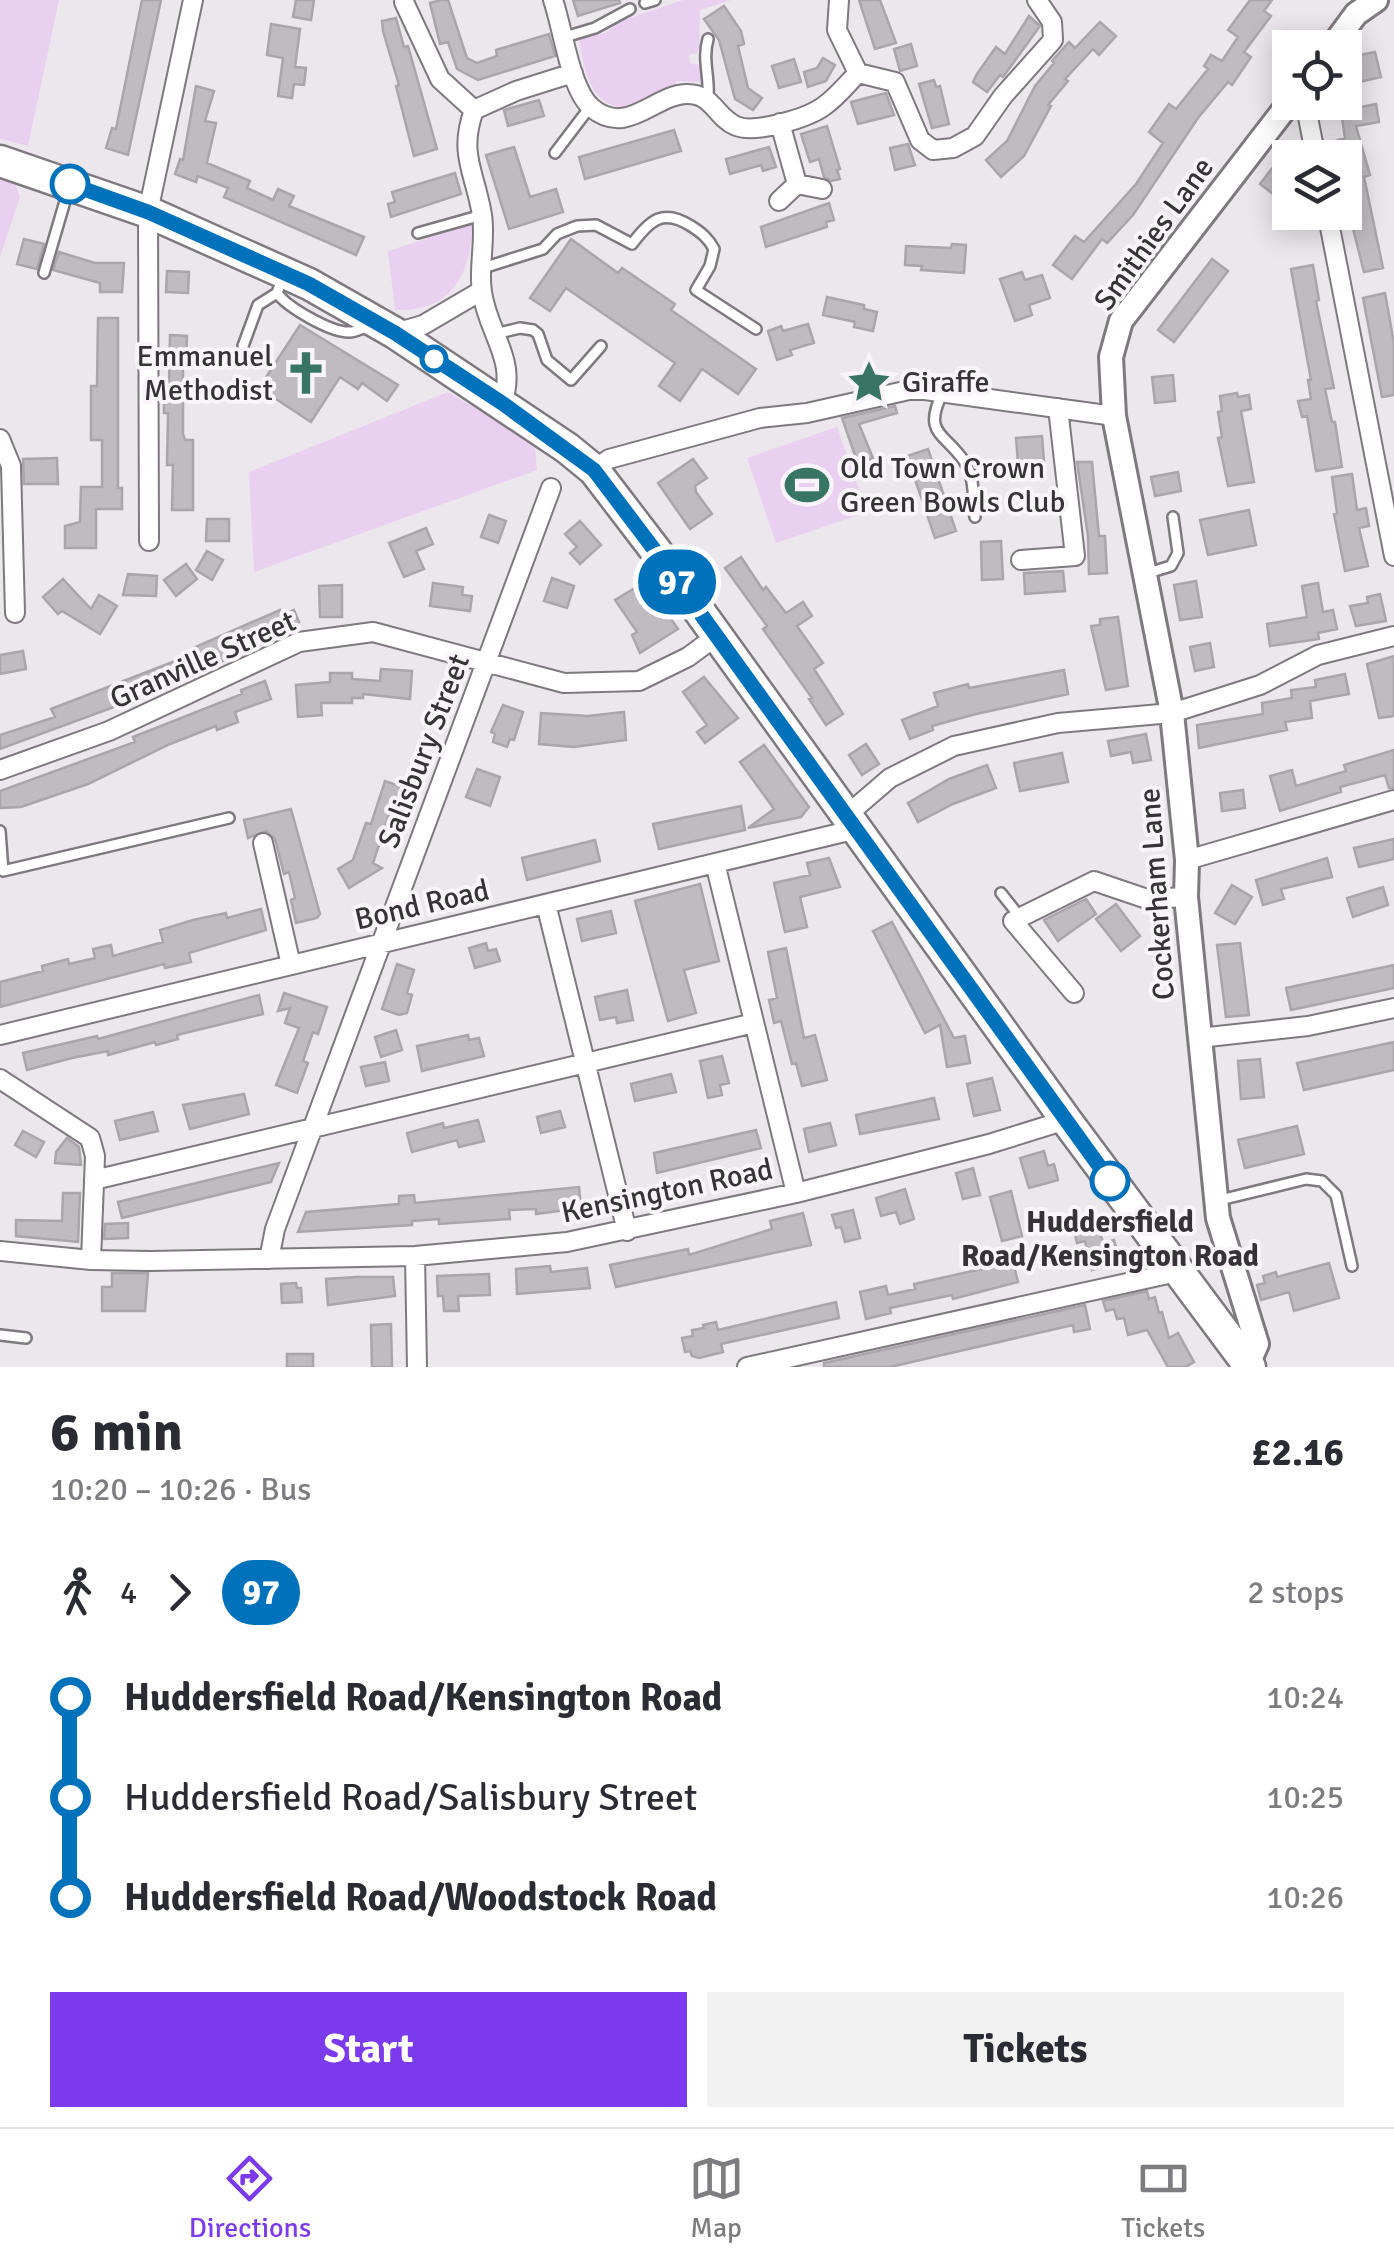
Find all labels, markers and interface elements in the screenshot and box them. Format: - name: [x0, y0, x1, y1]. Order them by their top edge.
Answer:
- map controls: [1272, 30, 1362, 230]
- button: locate: [1272, 30, 1362, 120]
- button: layers: [1272, 140, 1362, 230]
- street label: Smithies Lane: [1086, 150, 1222, 318]
- unlabelled marker: [51, 165, 89, 203]
- place label: Emmanuel Methodist: [136, 338, 273, 409]
- unlabelled marker: [421, 346, 447, 372]
- church icon: Emmanuel Methodist: [282, 349, 330, 397]
- place icon: Giraffe: [845, 358, 893, 406]
- place label: Giraffe: [902, 364, 989, 401]
- place label: Old Town Crown Green Bowls Club: [840, 450, 1065, 521]
- sports icon: Old Town Crown Green Bowls Club: [783, 461, 831, 509]
- line badge: 97: [632, 550, 722, 614]
- text: 97: [658, 561, 696, 604]
- street label: Granville Street: [104, 603, 302, 717]
- street label: Salisbury Street: [370, 649, 478, 853]
- street label: Cockerham Lane: [1131, 787, 1183, 1001]
- street label: Bond Road: [351, 872, 493, 938]
- street label: Kensington Road: [558, 1151, 776, 1231]
- marker: Huddersfield Road/Kensington Road: [1091, 1162, 1129, 1200]
- place label: Huddersfield Road/Kensington Road: [961, 1204, 1259, 1275]
- text: 6 min: [50, 1398, 183, 1466]
- text: £2.16: [1251, 1429, 1344, 1476]
- text: 10:20 – 10:26 · Bus: [50, 1470, 311, 1509]
- icon: walk: [50, 1565, 105, 1620]
- icon: forward: [152, 1565, 207, 1620]
- text: 97: [242, 1571, 280, 1614]
- text: 4: [120, 1573, 137, 1612]
- text: 2 stops: [1247, 1573, 1344, 1612]
- text: Huddersfield Road/Kensington Road: [124, 1674, 722, 1721]
- text: 10:24: [1266, 1678, 1344, 1717]
- text: Huddersfield Road/Salisbury Street: [124, 1774, 697, 1821]
- text: 10:25: [1266, 1778, 1344, 1817]
- text: Huddersfield Road/Woodstock Road: [124, 1874, 717, 1921]
- text: 10:26: [1266, 1878, 1344, 1917]
- button: Start: [50, 1992, 687, 2107]
- button: Tickets: [707, 1992, 1344, 2107]
- tab: Directions: [189, 2151, 311, 2245]
- tab: Map: [689, 2151, 744, 2245]
- tab: Tickets: [1121, 2151, 1205, 2245]

